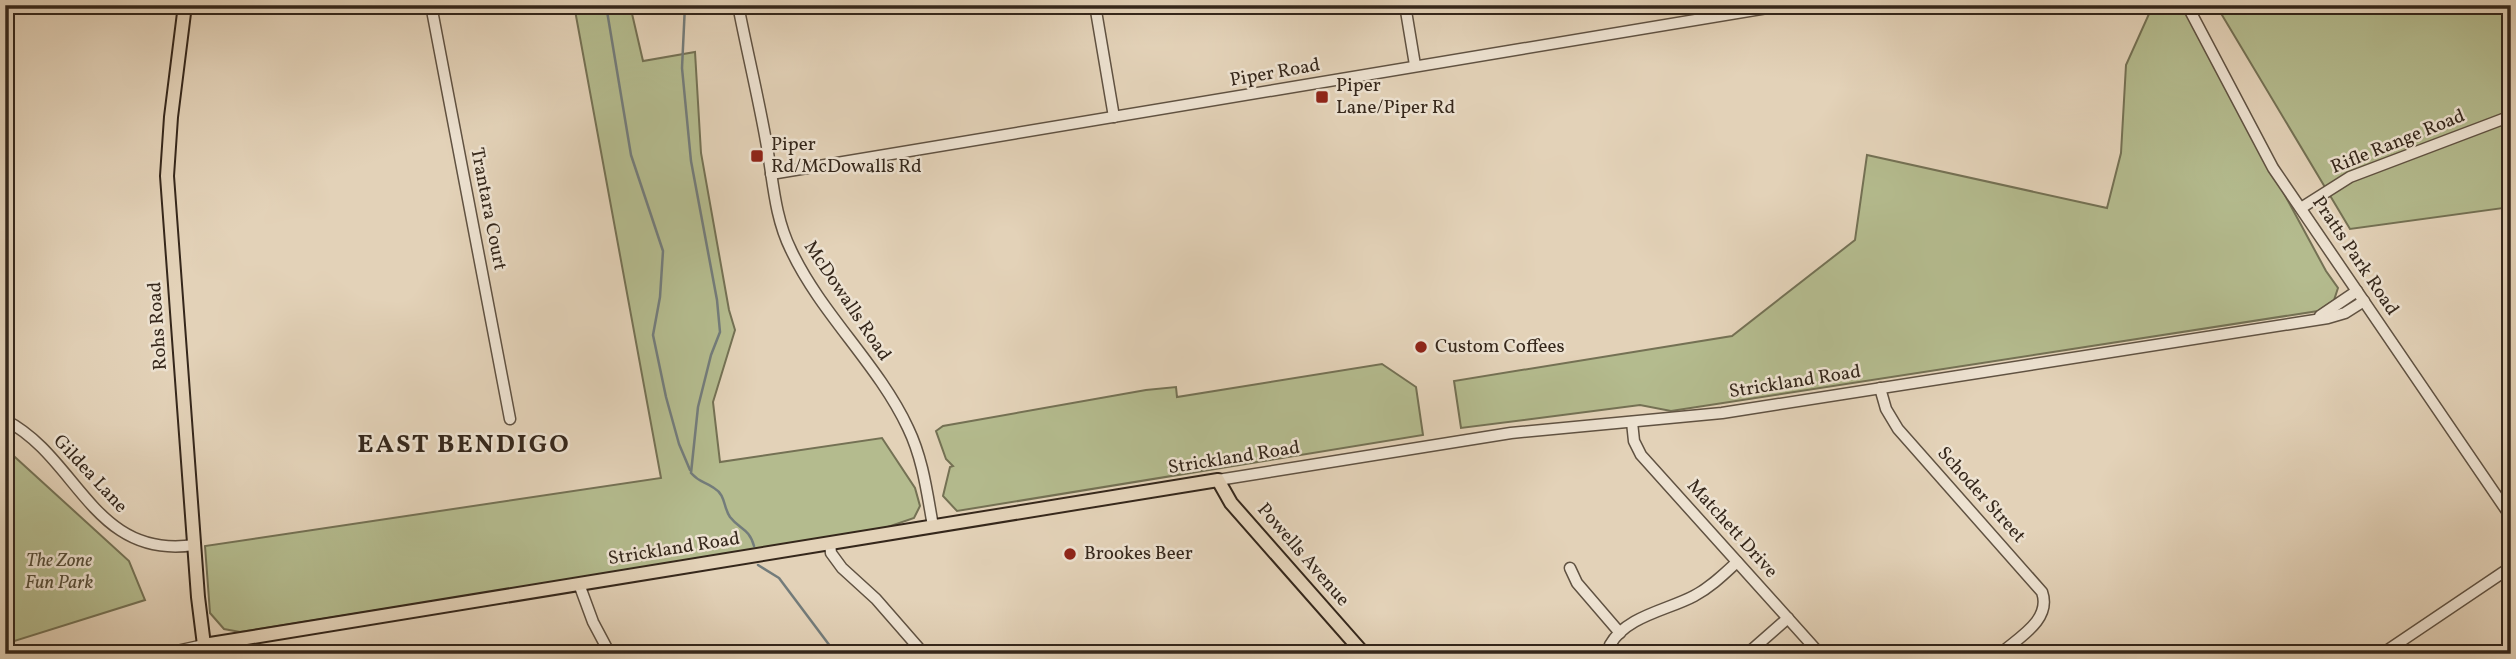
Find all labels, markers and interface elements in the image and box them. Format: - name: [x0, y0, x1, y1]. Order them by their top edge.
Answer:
- street label: Piper Road: [1228, 52, 1322, 94]
- place label: Piper Lane/Piper Rd: [1336, 73, 1455, 121]
- marker: Piper Lane/Piper Rd: [1314, 89, 1330, 105]
- street label: Rifle Range Road: [2327, 103, 2469, 181]
- place label: Piper Rd/McDowalls Rd: [771, 132, 922, 180]
- street label: Trantara Court: [463, 145, 513, 273]
- marker: Piper Rd/McDowalls Rd: [749, 148, 765, 164]
- street label: Pratts Park Road: [2305, 191, 2405, 321]
- street label: McDowalls Road: [797, 236, 897, 366]
- street label: Rohs Road: [142, 281, 174, 371]
- place label: Custom Coffees: [1435, 334, 1565, 360]
- marker: Custom Coffees: [1413, 339, 1429, 355]
- street label: Strickland Road: [1727, 359, 1863, 405]
- district label: EAST BENDIGO: [357, 427, 571, 463]
- street label: Gildea Lane: [47, 429, 133, 519]
- street label: Strickland Road: [1166, 435, 1302, 481]
- street label: Schoder Street: [1931, 441, 2031, 549]
- street label: Matchett Drive: [1681, 474, 1783, 584]
- street label: Powells Avenue: [1251, 498, 1355, 612]
- street label: Strickland Road: [606, 526, 742, 572]
- place label: Brookes Beer: [1084, 541, 1193, 567]
- marker: Brookes Beer: [1062, 546, 1078, 562]
- park label: The Zone Fun Park: [25, 548, 93, 596]

